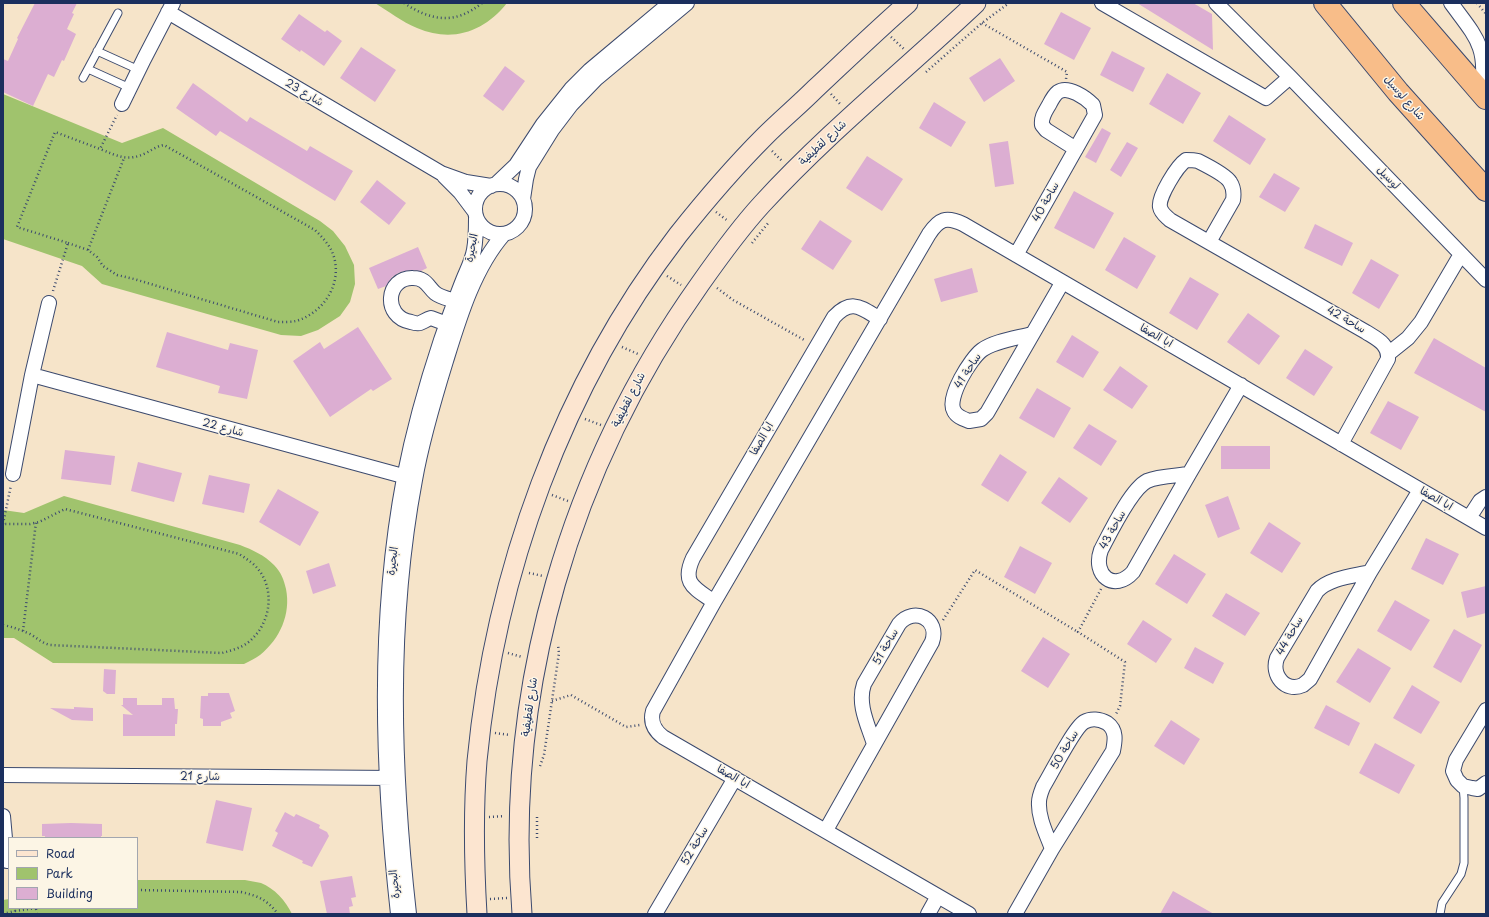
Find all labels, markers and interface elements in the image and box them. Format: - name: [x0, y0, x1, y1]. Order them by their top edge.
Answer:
- street label: شارع لوسيل: [1381, 73, 1427, 123]
- street label: شارع 23: [282, 76, 326, 110]
- street label: شارع لقطيفية: [797, 118, 849, 168]
- street label: لوسيل: [1374, 164, 1402, 192]
- street label: ساحة 40: [1030, 180, 1062, 224]
- street label: البحيرة: [463, 232, 481, 264]
- street label: ساحة 42: [1324, 304, 1368, 336]
- street label: ابا الصفا: [1137, 321, 1175, 351]
- street label: ساحة 41: [952, 351, 984, 391]
- street label: شارع لقطيفية: [610, 370, 648, 430]
- street label: شارع 22: [201, 416, 245, 440]
- street label: ابا الصفا: [747, 420, 777, 458]
- street label: ابا الصفا: [1417, 484, 1455, 514]
- street label: ساحة 43: [1097, 508, 1129, 552]
- street label: البحيرة: [385, 546, 401, 576]
- street label: ساحة 44: [1274, 614, 1306, 658]
- street label: ساحة 51: [870, 626, 902, 668]
- street label: شارع لقطيفية: [519, 676, 541, 738]
- street label: ساحة 50: [1048, 728, 1082, 772]
- street label: ابا الصفا: [714, 762, 752, 792]
- street label: شارع 21: [180, 770, 220, 784]
- street label: ساحة 52: [679, 824, 711, 868]
- legend: [8, 837, 138, 909]
- text: Road: [46, 844, 75, 862]
- text: Park: [46, 864, 73, 882]
- street label: البحيرة: [387, 869, 403, 899]
- text: Building: [46, 884, 93, 902]

